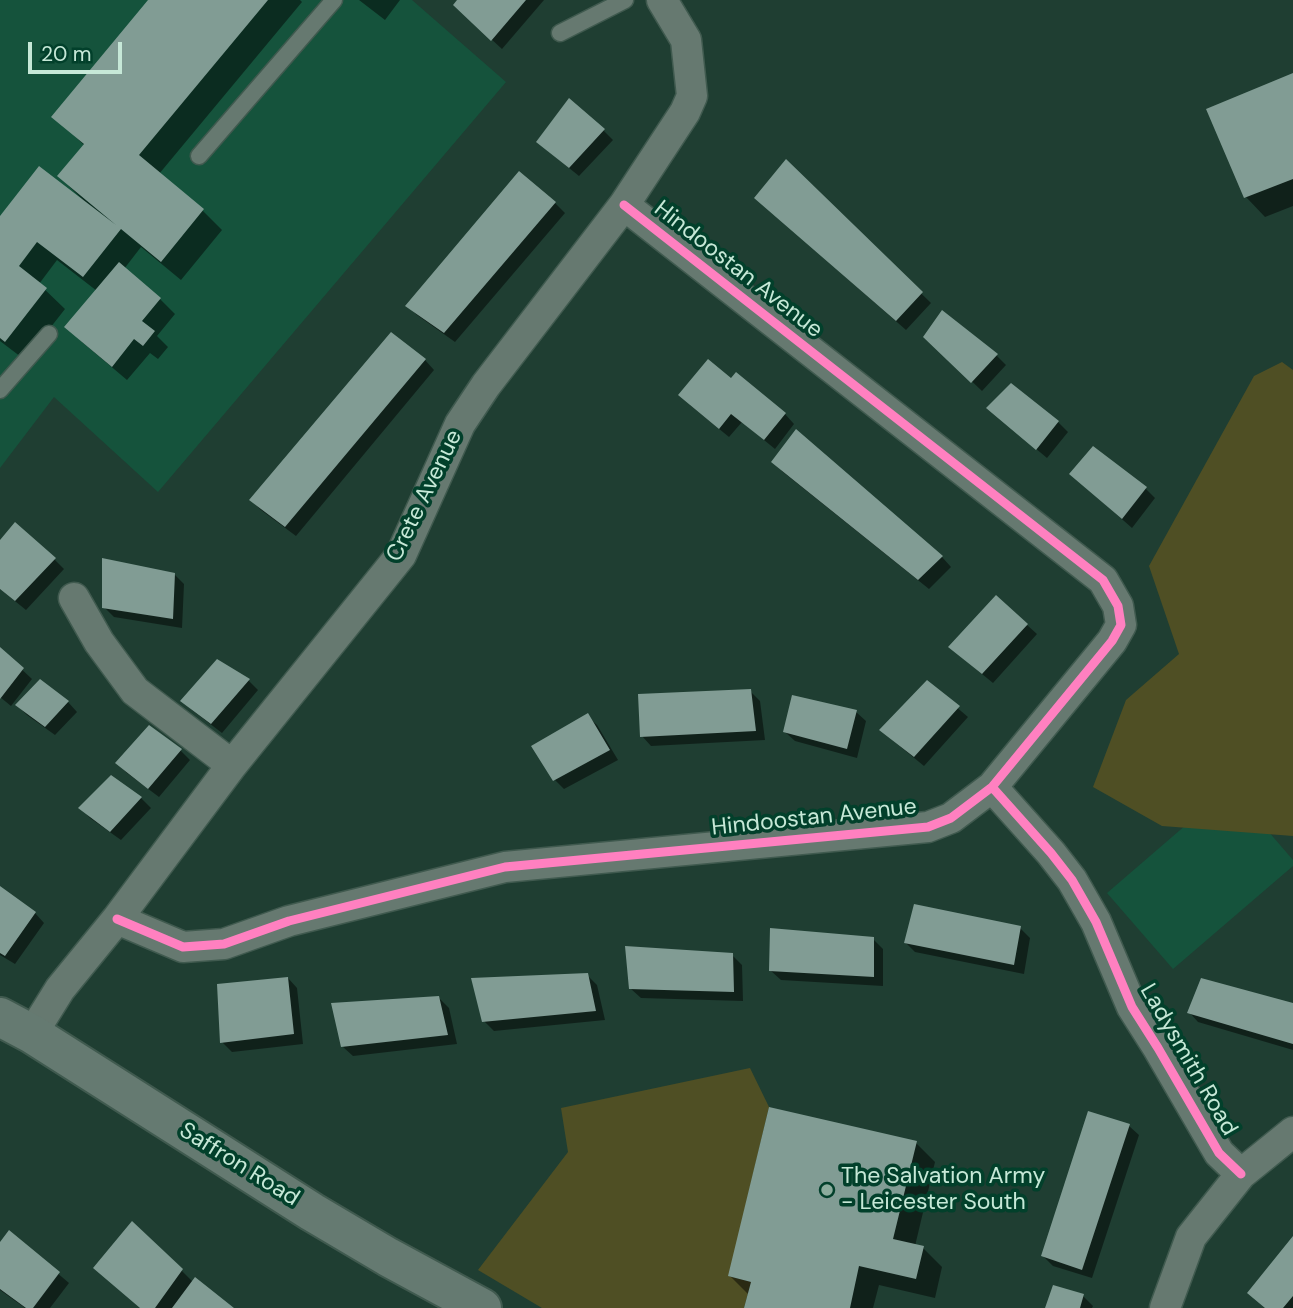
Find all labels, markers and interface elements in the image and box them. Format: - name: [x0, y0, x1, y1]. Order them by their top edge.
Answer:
- scale bar: [32, 28, 126, 72]
- text: 20 m: [41, 40, 92, 68]
- street label: Hindoostan Avenue: [648, 196, 828, 344]
- street label: Crete Avenue: [381, 426, 469, 566]
- street label: Hindoostan Avenue: [710, 794, 918, 842]
- street label: Ladysmith Road: [1133, 979, 1243, 1141]
- street label: Saffron Road: [174, 1117, 304, 1213]
- place label: The Salvation Army - Leicester South: [841, 1163, 1045, 1217]
- marker: The Salvation Army - Leicester South: [819, 1182, 835, 1198]

